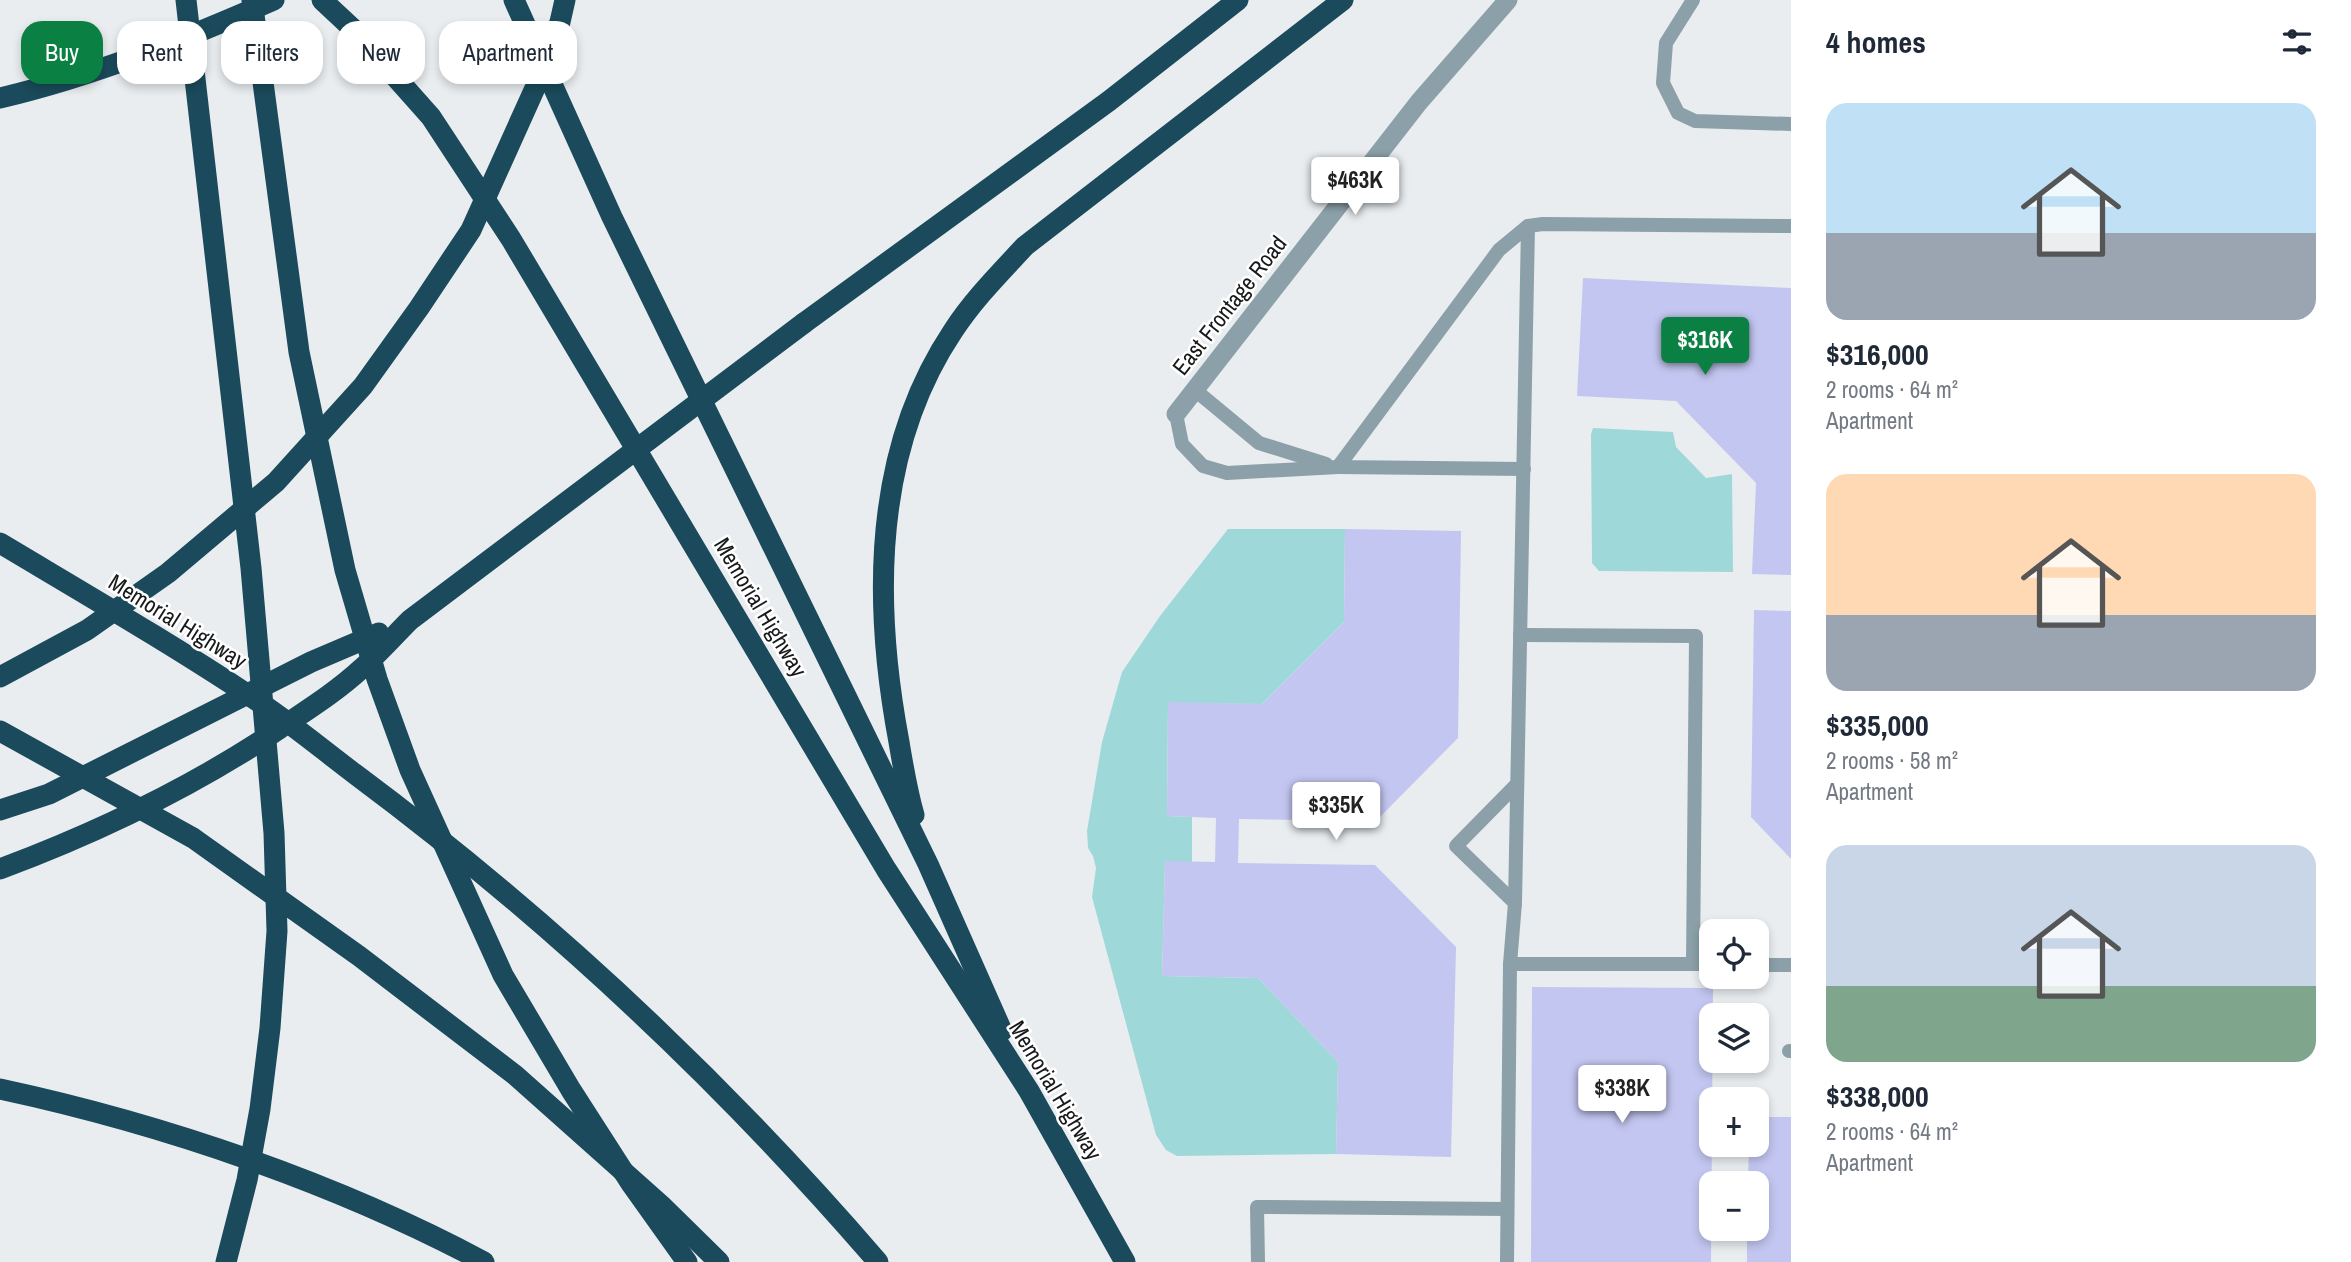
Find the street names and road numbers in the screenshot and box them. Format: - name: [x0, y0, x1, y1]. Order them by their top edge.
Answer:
- street label: East Frontage Road: [1165, 229, 1293, 381]
- street label: Memorial Highway: [707, 532, 815, 683]
- street label: Memorial Highway: [103, 566, 253, 676]
- street label: Memorial Highway: [1002, 1015, 1110, 1166]

